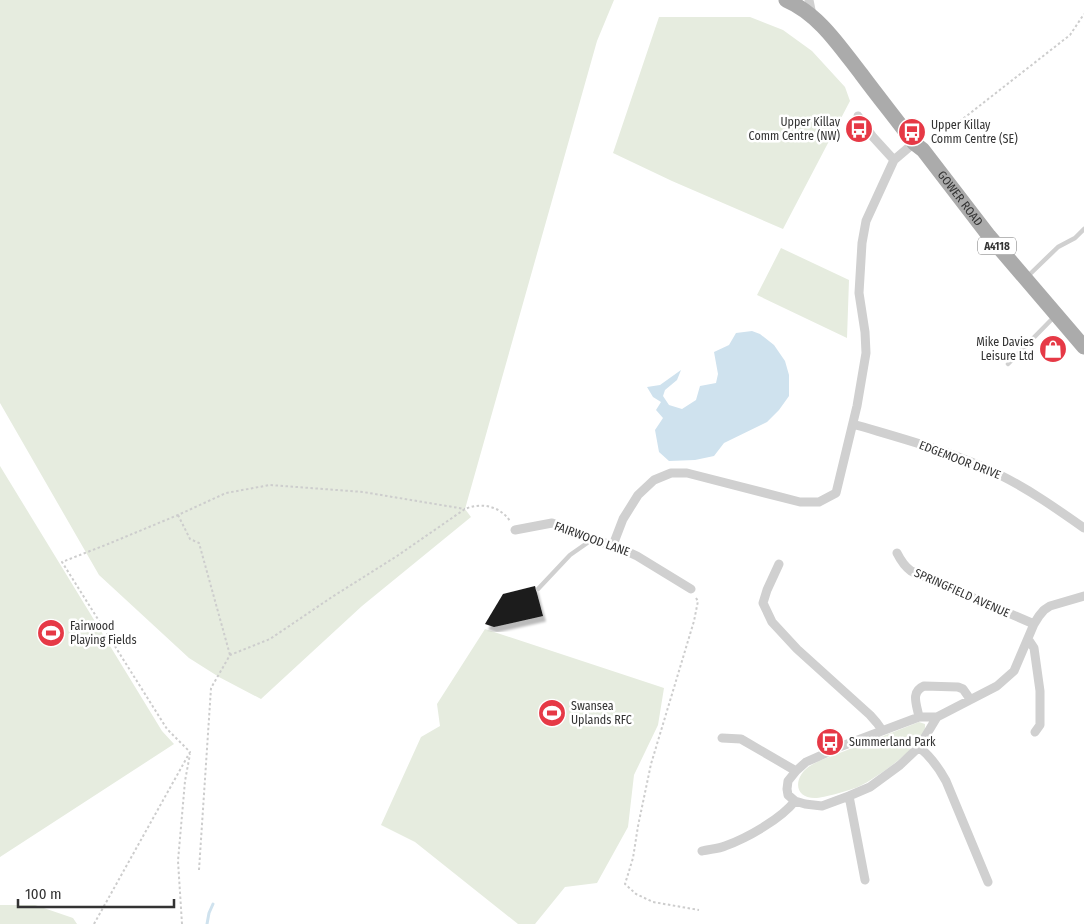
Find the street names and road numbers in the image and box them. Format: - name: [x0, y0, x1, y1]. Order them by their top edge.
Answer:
- street label: GOWER ROAD: [935, 168, 986, 229]
- road number: A4118: [978, 238, 1016, 255]
- street label: EDGEMOOR DRIVE: [917, 438, 1003, 482]
- street label: FAIRWOOD LANE: [552, 519, 632, 559]
- street label: SPRINGFIELD AVENUE: [912, 566, 1012, 621]

